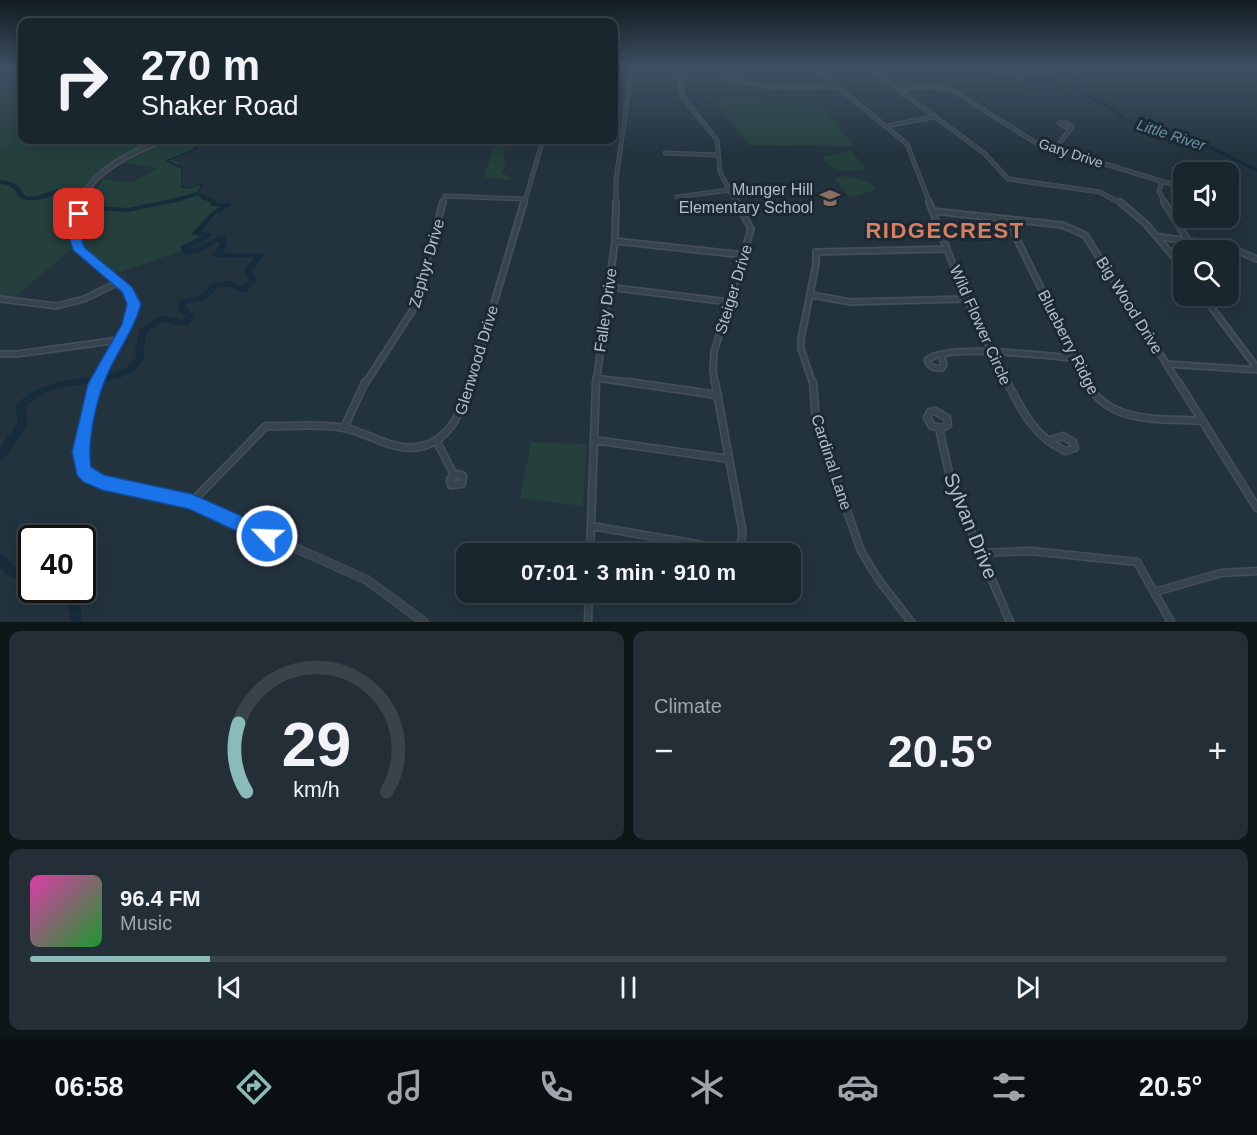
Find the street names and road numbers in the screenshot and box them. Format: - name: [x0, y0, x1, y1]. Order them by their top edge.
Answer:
- street label: Gary Drive: [1037, 135, 1105, 171]
- street label: Zephyr Drive: [406, 217, 447, 309]
- street label: Steiger Drive: [712, 242, 755, 336]
- street label: Big Wood Drive: [1093, 254, 1166, 357]
- street label: Wild Flower Circle: [947, 263, 1015, 388]
- street label: Falley Drive: [591, 267, 620, 353]
- street label: Blueberry Ridge: [1035, 287, 1102, 397]
- street label: Glenwood Drive: [452, 303, 501, 417]
- street label: Cardinal Lane: [808, 412, 855, 512]
- street label: Sylvan Drive: [940, 470, 1002, 582]

